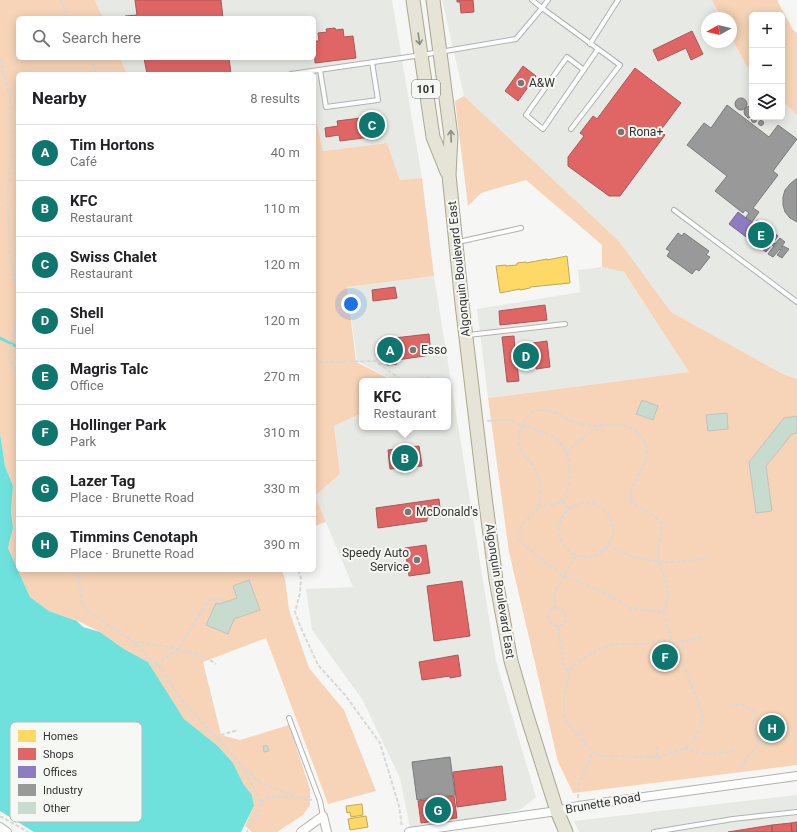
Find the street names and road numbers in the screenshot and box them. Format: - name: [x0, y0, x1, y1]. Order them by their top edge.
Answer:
- road number: 101: [412, 80, 440, 98]
- street label: Algonquin Boulevard East: [445, 200, 473, 338]
- street label: Algonquin Boulevard East: [482, 523, 518, 660]
- street label: Brunette Road: [564, 790, 642, 816]

